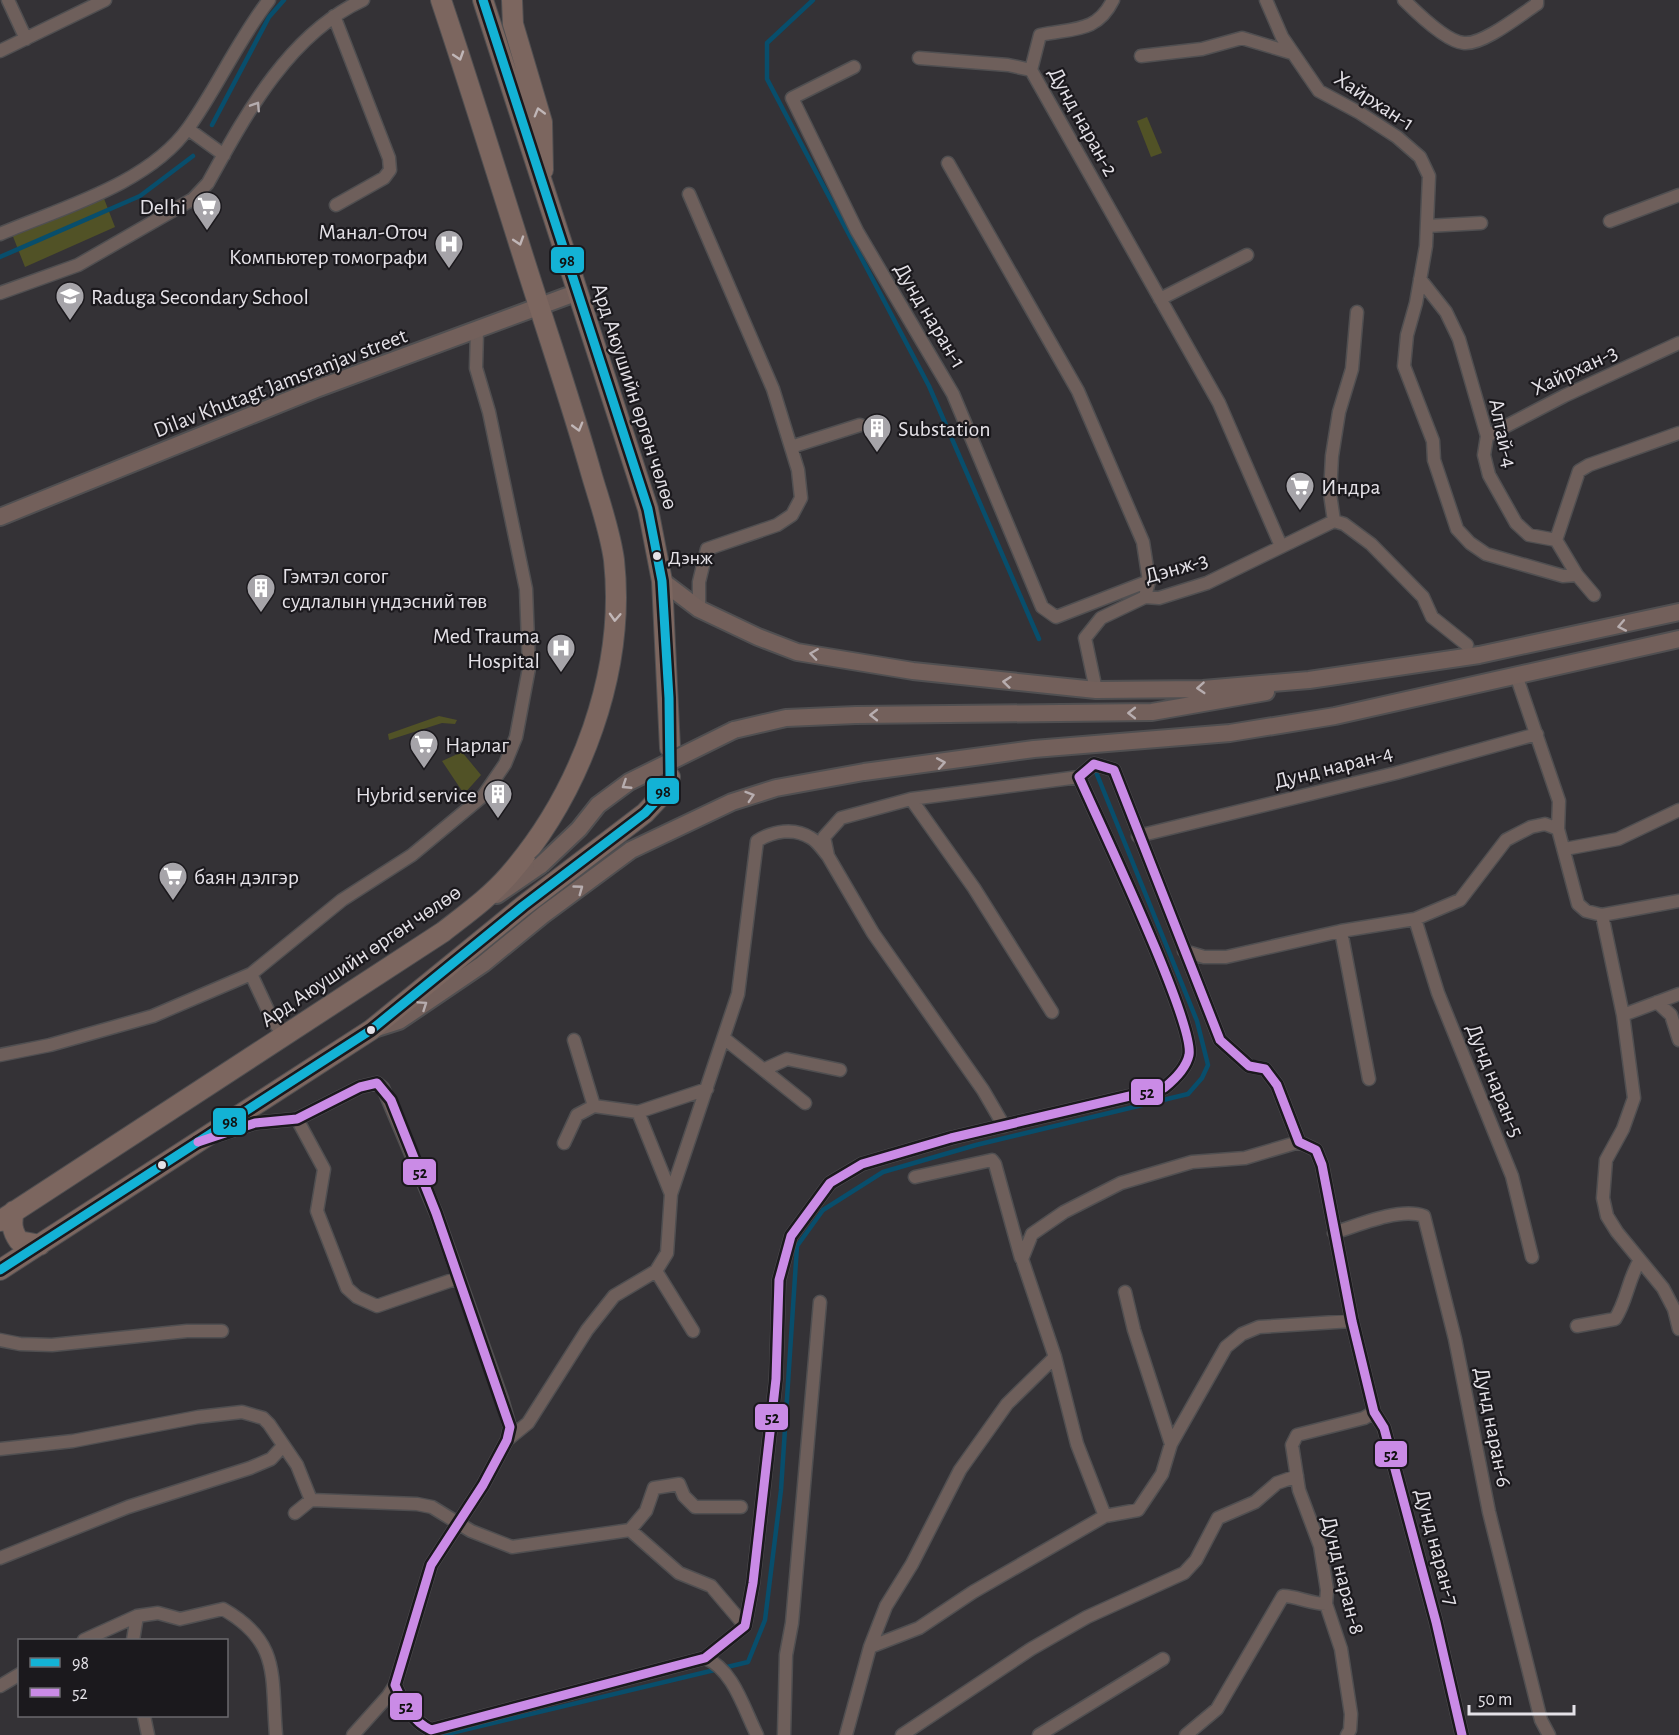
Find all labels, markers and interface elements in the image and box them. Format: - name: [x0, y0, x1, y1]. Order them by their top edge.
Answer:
- one-way arrow: [452, 50, 464, 61]
- street label: Дунд наран-2: [1044, 63, 1122, 180]
- street label: Хайрхан-1: [1331, 67, 1418, 135]
- one-way arrow: [248, 101, 259, 112]
- one-way arrow: [534, 107, 546, 118]
- supermarket icon: Delhi: [191, 190, 223, 232]
- place label: Delhi: [139, 196, 186, 218]
- place label: Манал-Оточ Компьютер томографи: [229, 221, 428, 268]
- hospital icon: Манал-Оточ Компьютер томографи: [433, 228, 465, 270]
- one-way arrow: [511, 235, 524, 246]
- line badge: 98: [550, 246, 585, 274]
- text: 98: [559, 253, 575, 269]
- street label: Дунд наран-1: [890, 259, 970, 372]
- school or university icon: Raduga Secondary School: [54, 280, 86, 322]
- street label: Ард Аюушийн өргөн чөлөө: [588, 280, 682, 512]
- place label: Raduga Secondary School: [91, 286, 309, 308]
- street label: Dilav Khutagt Jamsranjav street: [151, 324, 410, 441]
- street label: Хайрхан-3: [1528, 341, 1621, 399]
- street label: Алтай-4: [1485, 397, 1521, 470]
- building icon: Substation: [861, 412, 893, 454]
- place label: Substation: [898, 418, 991, 440]
- one-way arrow: [571, 421, 583, 432]
- supermarket icon: Индра: [1284, 470, 1316, 512]
- place label: Индра: [1321, 476, 1381, 498]
- place label: Дэнж: [668, 548, 713, 568]
- street label: Дэнж-3: [1142, 548, 1210, 587]
- marker: Дэнж: [651, 550, 663, 562]
- place label: Гэмтэл согог судлалын үндэсний төв: [282, 565, 487, 612]
- building icon: Гэмтэл согог судлалын үндэсний төв: [245, 572, 277, 614]
- one-way arrow: [609, 613, 622, 622]
- one-way arrow: [1617, 619, 1627, 632]
- place label: Med Trauma Hospital: [433, 625, 540, 672]
- hospital icon: Med Trauma Hospital: [545, 632, 577, 674]
- one-way arrow: [809, 649, 818, 661]
- one-way arrow: [1002, 676, 1011, 688]
- one-way arrow: [1197, 682, 1206, 695]
- one-way arrow: [1128, 706, 1137, 719]
- one-way arrow: [870, 709, 879, 721]
- supermarket icon: Нарлаг: [408, 728, 440, 770]
- place label: Нарлаг: [445, 734, 509, 756]
- street label: Дунд наран-4: [1272, 742, 1395, 792]
- one-way arrow: [937, 757, 946, 769]
- line badge: 98: [646, 777, 680, 805]
- building icon: Hybrid service: [482, 778, 514, 820]
- one-way arrow: [622, 778, 633, 789]
- place label: Hybrid service: [356, 784, 477, 806]
- text: 98: [655, 784, 671, 800]
- one-way arrow: [744, 791, 755, 804]
- supermarket icon: баян дэлгэр: [157, 860, 189, 902]
- place label: баян дэлгэр: [194, 866, 299, 888]
- street label: Ард Аюушийн өргөн чөлөө: [256, 881, 465, 1031]
- one-way arrow: [573, 885, 584, 896]
- one-way arrow: [416, 1001, 427, 1012]
- street label: Дунд наран-5: [1462, 1021, 1528, 1140]
- unlabelled marker: [365, 1024, 377, 1036]
- line badge: 52: [1130, 1078, 1164, 1106]
- text: 52: [1140, 1085, 1155, 1101]
- line badge: 98: [212, 1107, 247, 1136]
- text: 98: [222, 1114, 238, 1130]
- line badge: 52: [402, 1158, 437, 1186]
- unlabelled marker: [156, 1159, 168, 1171]
- text: 52: [413, 1165, 428, 1181]
- street label: Дунд наран-6: [1471, 1366, 1515, 1489]
- line badge: 52: [754, 1403, 789, 1431]
- text: 52: [765, 1410, 780, 1426]
- line badge: 52: [1374, 1440, 1408, 1468]
- text: 52: [1384, 1447, 1399, 1463]
- street label: Дунд наран-7: [1411, 1486, 1463, 1608]
- street label: Дунд наран-8: [1318, 1514, 1368, 1637]
- legend: [18, 1639, 228, 1717]
- text: 98: [72, 1655, 89, 1673]
- scale bar: [1469, 1678, 1574, 1716]
- text: 52: [72, 1685, 88, 1703]
- text: 50 m: [1478, 1691, 1512, 1709]
- line badge: 52: [389, 1692, 423, 1721]
- text: 52: [399, 1699, 414, 1715]

